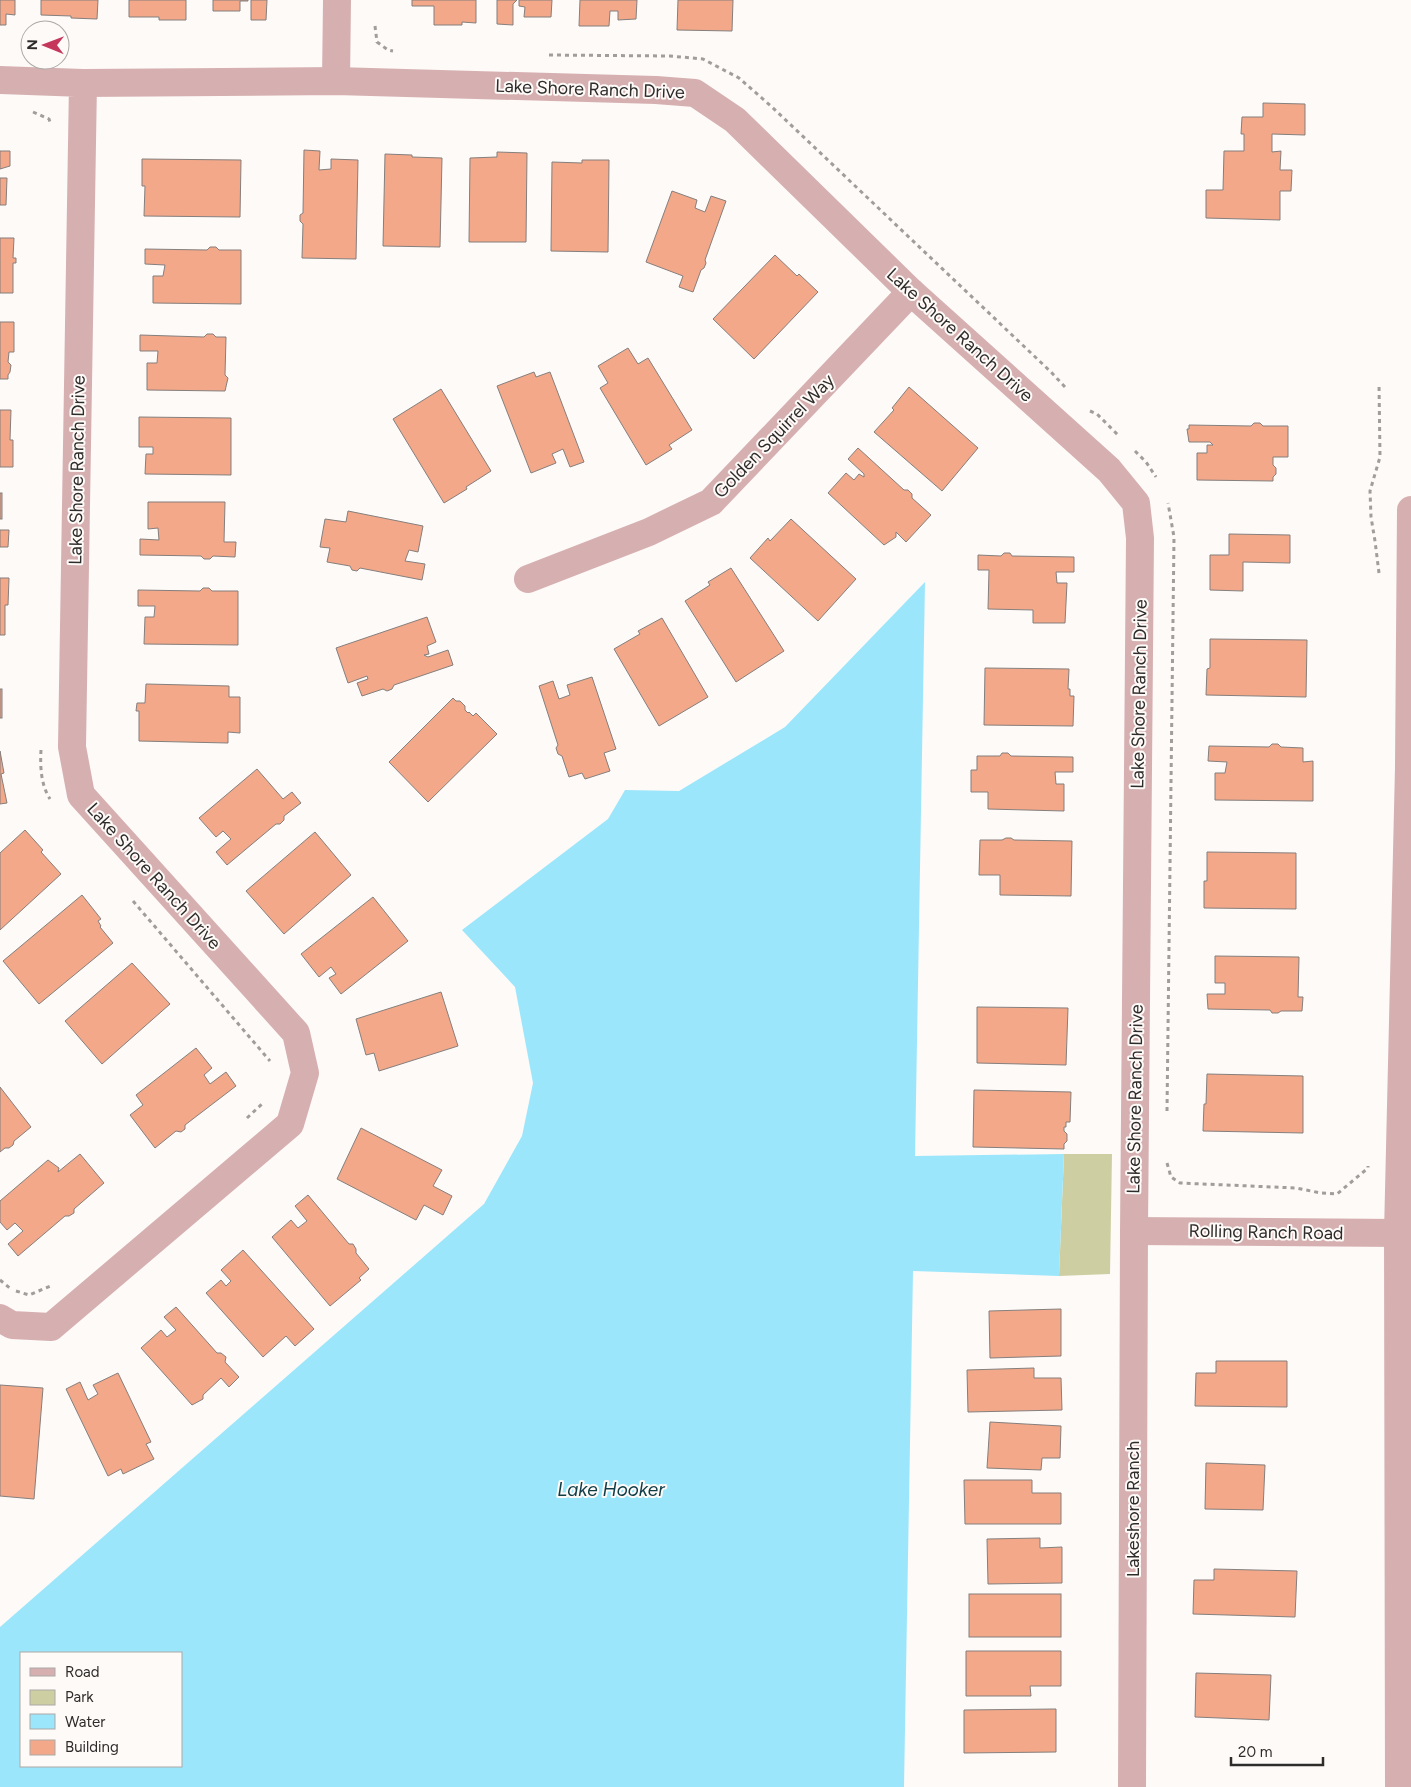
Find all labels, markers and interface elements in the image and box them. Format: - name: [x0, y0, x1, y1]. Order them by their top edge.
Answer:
- north arrow: [20, 20, 70, 70]
- text: N: [24, 39, 41, 50]
- street label: Lake Shore Ranch Drive: [495, 75, 685, 103]
- street label: Lake Shore Ranch Drive: [882, 263, 1038, 407]
- street label: Golden Squirrel Way: [709, 369, 839, 503]
- street label: Lake Shore Ranch Drive: [64, 375, 90, 565]
- street label: Lake Shore Ranch Drive: [1126, 599, 1152, 789]
- street label: Lake Shore Ranch Drive: [82, 798, 226, 954]
- street label: Lake Shore Ranch Drive: [1122, 1004, 1148, 1194]
- street label: Rolling Ranch Road: [1188, 1220, 1344, 1244]
- street label: Lakeshore Ranch: [1122, 1441, 1144, 1577]
- water label: Lake Hooker: [557, 1478, 665, 1501]
- legend: [20, 1652, 182, 1767]
- text: Road: [65, 1663, 100, 1681]
- text: Park: [65, 1688, 94, 1706]
- text: Water: [65, 1713, 105, 1731]
- scale bar: [1231, 1734, 1324, 1766]
- text: Building: [65, 1738, 119, 1756]
- text: 20 m: [1238, 1743, 1272, 1761]

